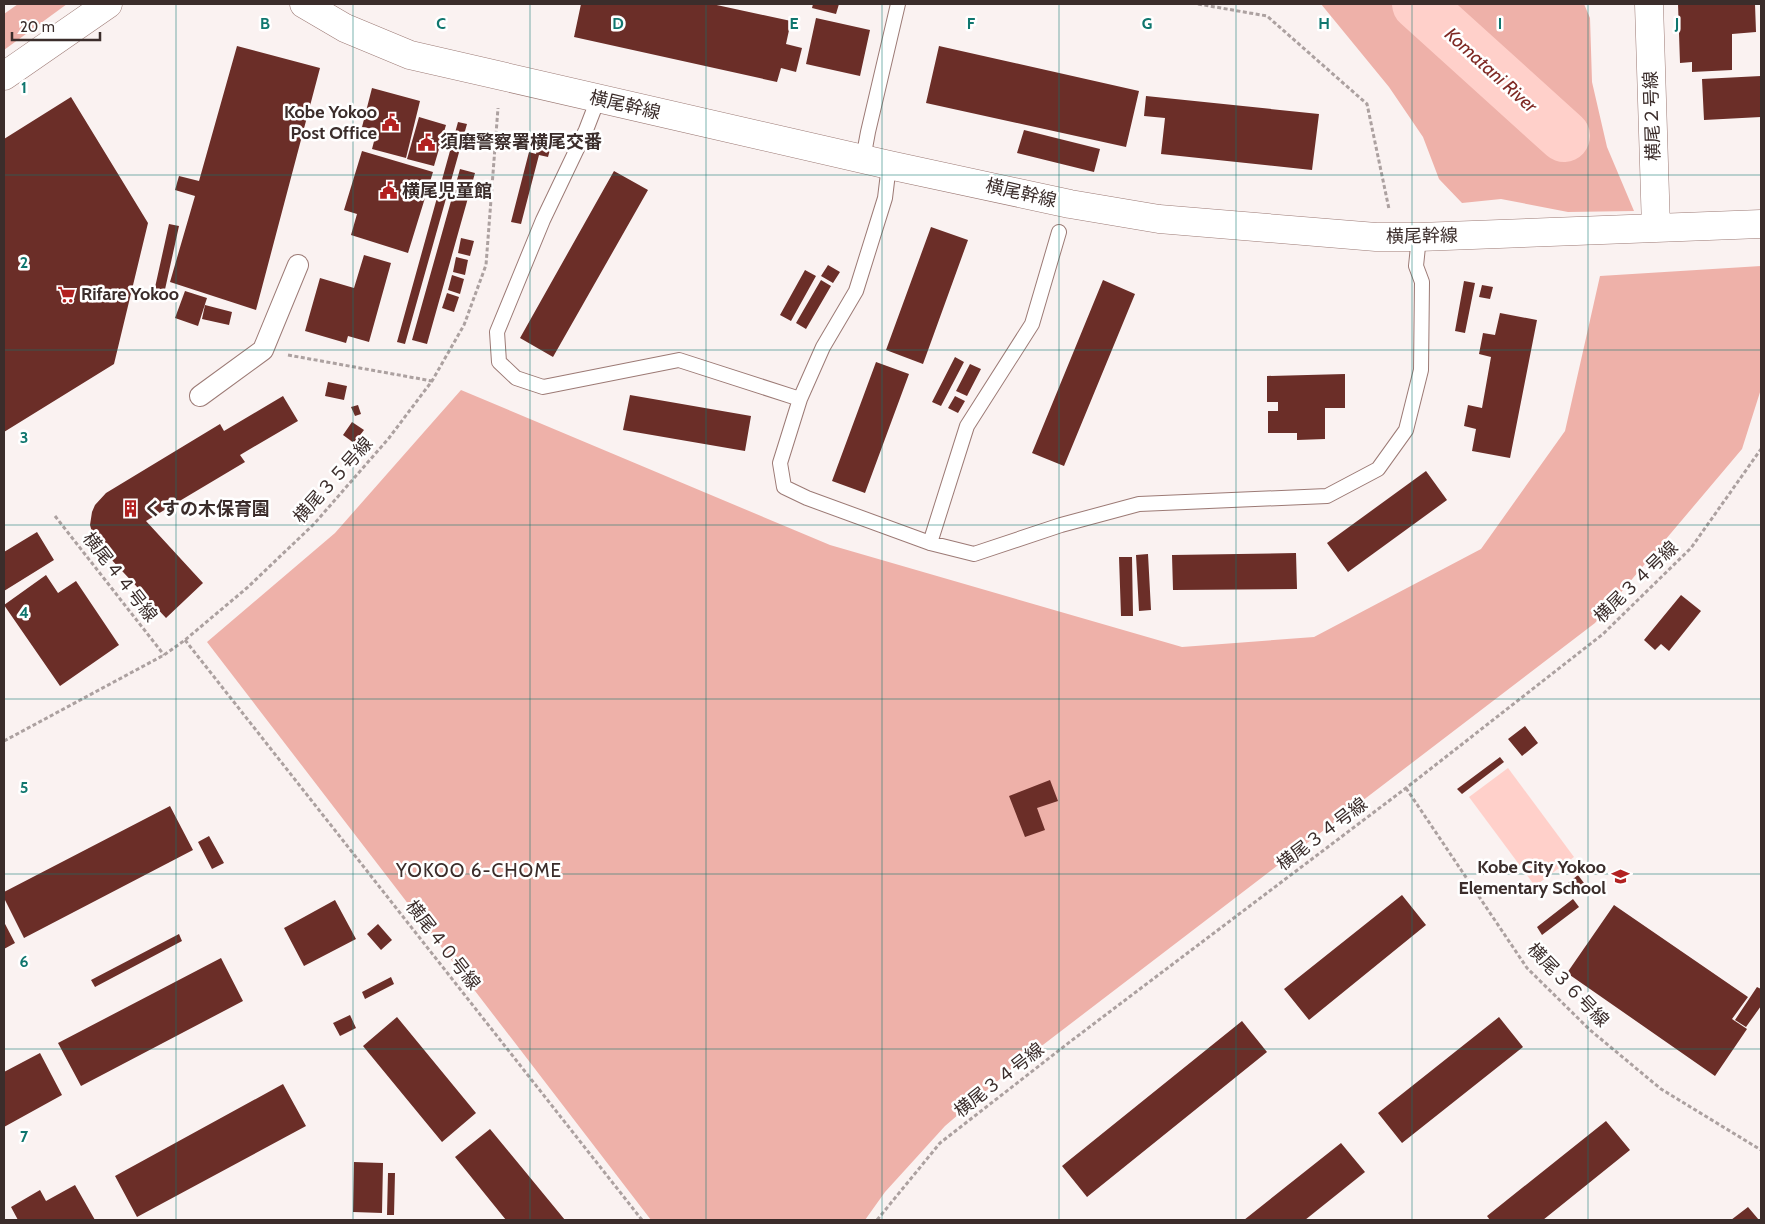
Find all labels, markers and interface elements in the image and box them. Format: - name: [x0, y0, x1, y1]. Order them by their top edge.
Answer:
- scale bar: [12, 10, 100, 42]
- text: B: [260, 14, 270, 33]
- text: C: [436, 14, 446, 33]
- text: D: [612, 14, 624, 33]
- text: E: [789, 14, 799, 33]
- text: F: [967, 14, 976, 33]
- text: G: [1142, 14, 1152, 33]
- text: H: [1318, 14, 1330, 33]
- text: I: [1498, 14, 1502, 33]
- text: J: [1674, 14, 1679, 33]
- text: 20 m: [20, 18, 55, 36]
- water label: Komatani River: [1440, 23, 1543, 118]
- street label: 横尾２号線: [1639, 71, 1665, 161]
- text: 1: [21, 78, 27, 97]
- street label: 横尾幹線: [587, 86, 663, 124]
- place label: Kobe Yokoo Post Office: [284, 101, 377, 144]
- public building icon: Kobe Yokoo Post Office: [381, 112, 401, 132]
- place label: 須磨警察署横尾交番: [440, 131, 602, 153]
- public building icon: 須磨警察署横尾交番: [416, 132, 436, 152]
- street label: 横尾幹線: [983, 174, 1059, 212]
- place label: 横尾児童館: [402, 180, 492, 202]
- public building icon: 横尾児童館: [378, 181, 398, 201]
- street label: 横尾幹線: [1386, 224, 1458, 248]
- text: 2: [20, 253, 28, 272]
- place label: Rifare Yokoo: [81, 283, 179, 305]
- supermarket icon: Rifare Yokoo: [57, 284, 77, 304]
- text: 3: [20, 428, 28, 447]
- street label: 横尾３５号線: [289, 433, 377, 527]
- place label: くすの木保育園: [144, 498, 270, 520]
- building icon: くすの木保育園: [120, 499, 140, 519]
- street label: 横尾４４号線: [78, 528, 162, 626]
- street label: 横尾３４号線: [1590, 537, 1682, 627]
- text: 4: [19, 603, 29, 622]
- text: 5: [20, 778, 28, 797]
- street label: 横尾３４号線: [1272, 793, 1372, 875]
- place label: Kobe City Yokoo Elementary School: [1459, 856, 1606, 899]
- district label: YOKOO 6-CHOME: [395, 859, 562, 882]
- school or university icon: Kobe City Yokoo Elementary School: [1610, 867, 1630, 887]
- street label: 横尾４０号線: [401, 896, 485, 994]
- street label: 横尾３６号線: [1523, 939, 1613, 1031]
- text: 6: [20, 952, 29, 971]
- street label: 横尾３４号線: [950, 1038, 1048, 1122]
- text: 7: [20, 1127, 29, 1146]

